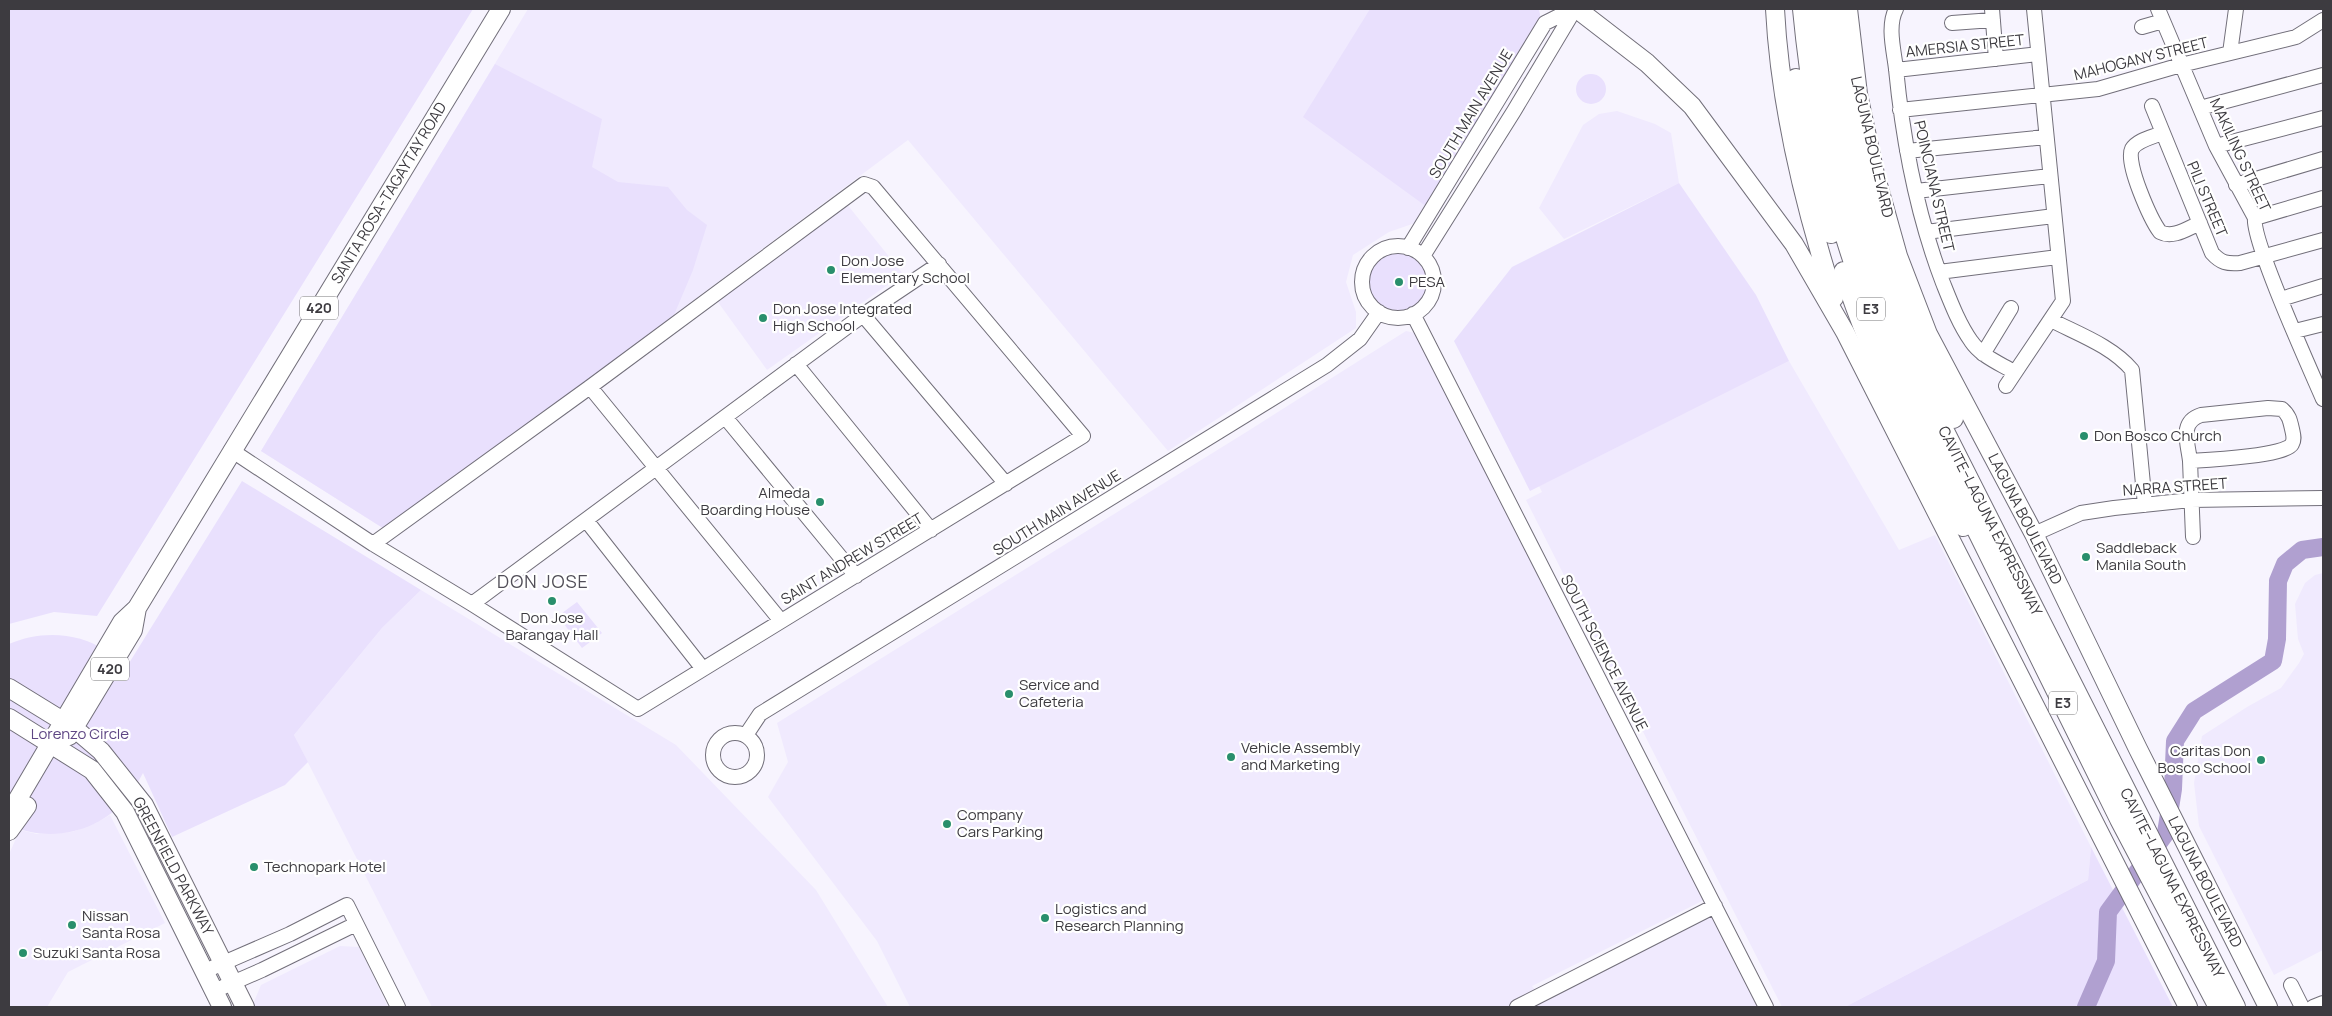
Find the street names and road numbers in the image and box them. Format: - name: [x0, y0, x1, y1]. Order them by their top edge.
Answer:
- street label: AMERSIA STREET: [1905, 29, 2025, 62]
- street label: MAHOGANY STREET: [2072, 32, 2210, 85]
- street label: SOUTH MAIN AVENUE: [1424, 45, 1517, 182]
- street label: LAGUNA BOULEVARD: [1846, 74, 1899, 220]
- street label: MAKILING STREET: [2205, 95, 2276, 215]
- street label: SANTA ROSA-TAGAYTAY ROAD: [326, 98, 451, 288]
- street label: POINCIANA STREET: [1909, 118, 1960, 254]
- street label: PILI STREET: [2182, 158, 2233, 240]
- road number: 420: [300, 296, 338, 320]
- road number: E3: [1857, 298, 1885, 320]
- street label: CAVITE–LAGUNA EXPRESSWAY: [1933, 422, 2048, 620]
- street label: LAGUNA BOULEVARD: [1983, 450, 2068, 588]
- street label: SOUTH MAIN AVENUE: [989, 465, 1125, 560]
- street label: NARRA STREET: [2122, 472, 2228, 501]
- street label: SAINT ANDREW STREET: [777, 508, 927, 609]
- street label: SOUTH SCIENCE AVENUE: [1556, 571, 1653, 735]
- road number: 420: [91, 658, 129, 681]
- road number: E3: [2049, 691, 2077, 714]
- street label: CAVITE–LAGUNA EXPRESSWAY: [2115, 784, 2230, 982]
- street label: GREENFIELD PARKWAY: [128, 793, 219, 939]
- street label: LAGUNA BOULEVARD: [2163, 813, 2248, 951]

